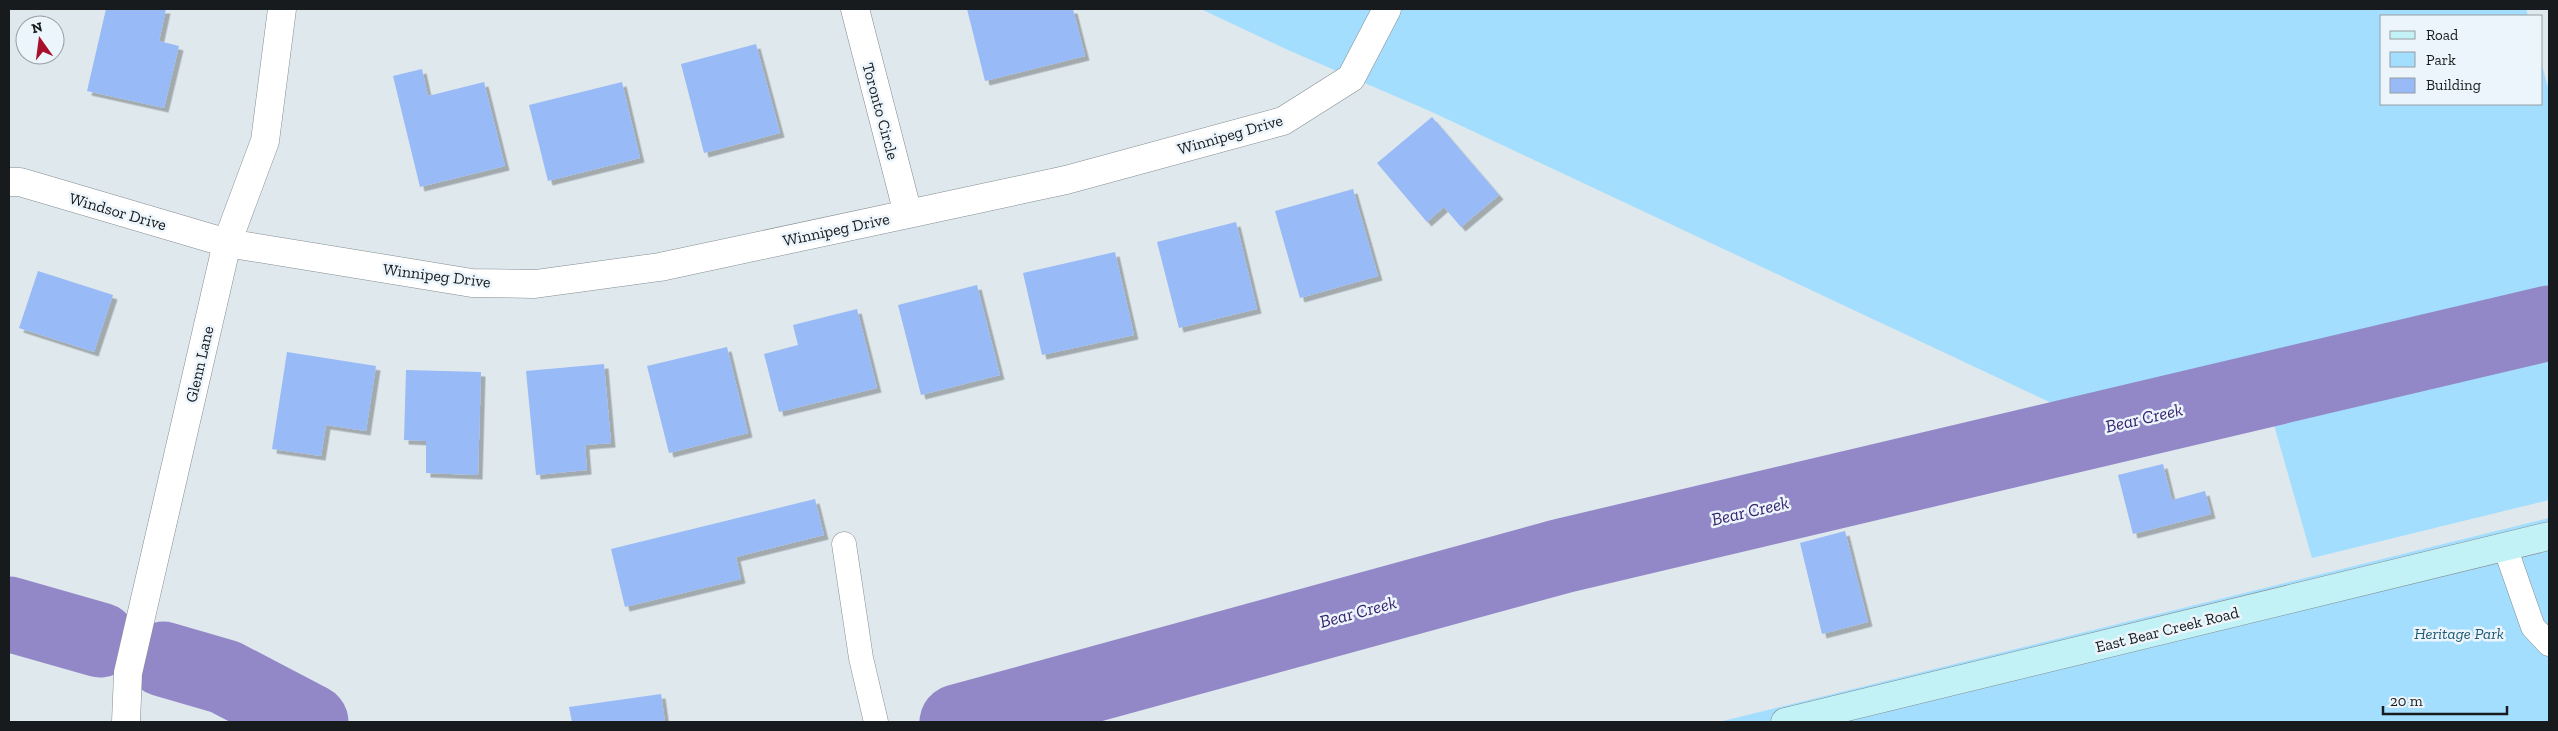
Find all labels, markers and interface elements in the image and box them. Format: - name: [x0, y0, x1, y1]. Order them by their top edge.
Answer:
- north arrow: [15, 15, 65, 65]
- legend: [2380, 15, 2543, 105]
- text: N: [30, 18, 45, 37]
- text: Road: [2426, 26, 2459, 44]
- text: Park: [2426, 51, 2456, 69]
- street label: Toronto Circle: [858, 61, 903, 162]
- text: Building: [2426, 76, 2481, 94]
- street label: Winnipeg Drive: [1175, 110, 1285, 159]
- street label: Windsor Drive: [67, 189, 169, 234]
- street label: Winnipeg Drive: [781, 209, 891, 250]
- street label: Winnipeg Drive: [382, 259, 492, 292]
- street label: Glenn Lane: [181, 324, 218, 404]
- water label: Bear Creek: [2103, 398, 2185, 438]
- water label: Bear Creek: [1709, 491, 1791, 531]
- water label: Bear Creek: [1317, 591, 1399, 633]
- street label: East Bear Creek Road: [2093, 602, 2241, 657]
- park label: Heritage Park: [2414, 624, 2504, 643]
- scale bar: [2383, 684, 2507, 716]
- text: 20 m: [2390, 692, 2423, 710]

